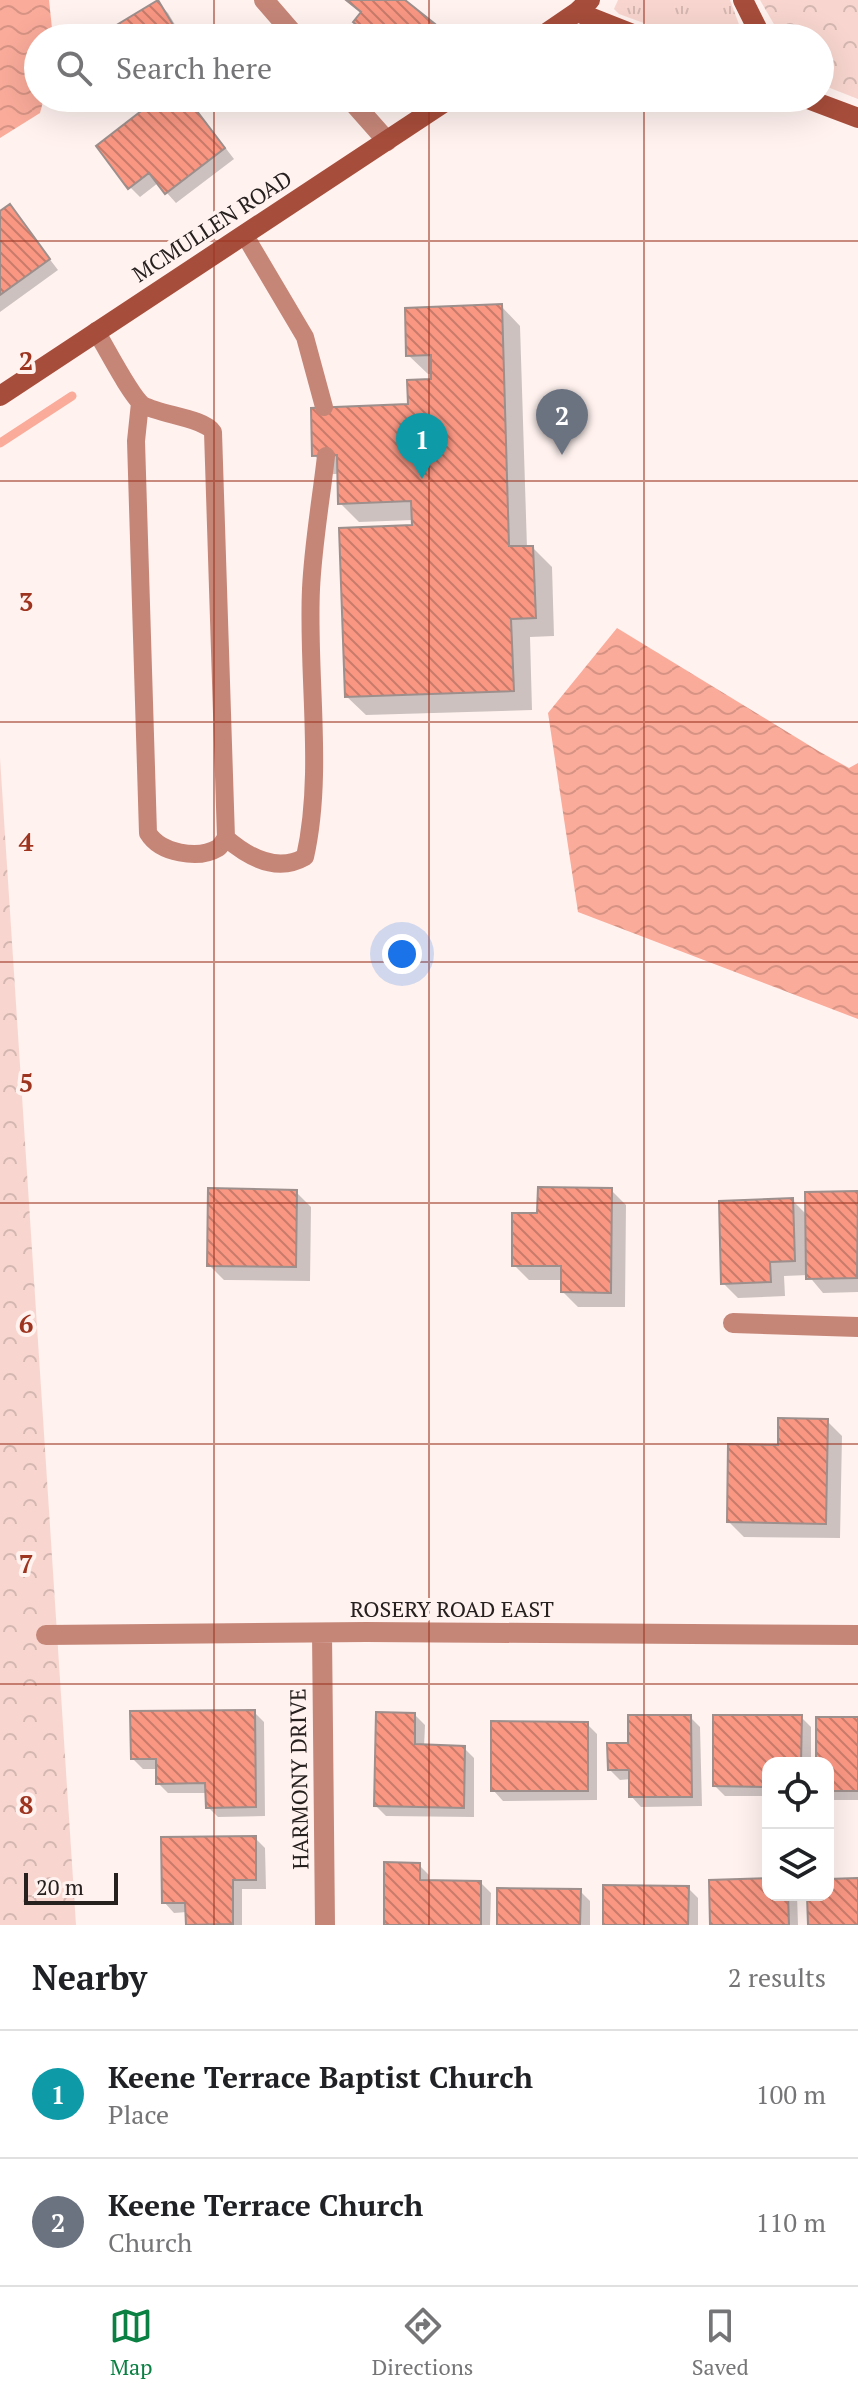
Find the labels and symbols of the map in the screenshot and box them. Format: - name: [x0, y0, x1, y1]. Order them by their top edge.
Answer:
- street label: MCMULLEN ROAD: [126, 163, 297, 288]
- text: 2: [19, 343, 33, 377]
- pin: 2: [536, 389, 588, 455]
- pin: 1: [396, 413, 448, 479]
- text: 3: [19, 584, 33, 618]
- text: 4: [19, 824, 34, 858]
- your location: [382, 934, 422, 974]
- text: 5: [19, 1065, 33, 1099]
- text: 6: [19, 1306, 33, 1340]
- text: 7: [19, 1546, 33, 1580]
- street label: ROSERY ROAD EAST: [350, 1594, 554, 1623]
- street label: HARMONY DRIVE: [282, 1688, 315, 1870]
- text: 8: [19, 1787, 33, 1821]
- scale bar: [24, 1869, 118, 1905]

